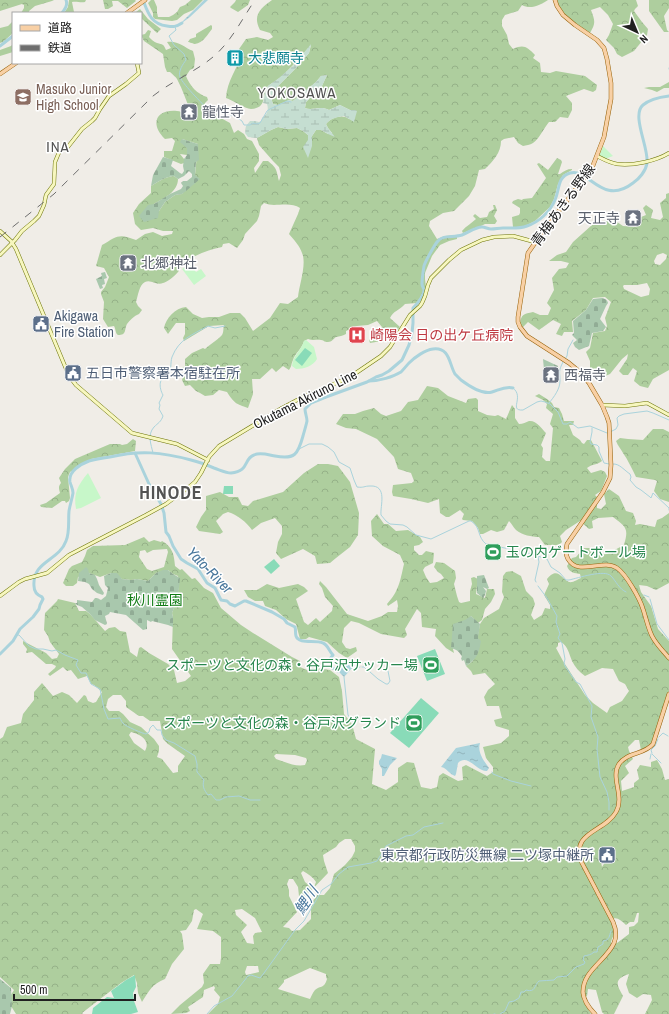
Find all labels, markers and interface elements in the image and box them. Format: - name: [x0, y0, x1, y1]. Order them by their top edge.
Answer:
- legend: [12, 12, 142, 64]
- north arrow: [617, 12, 657, 52]
- text: 道路: [48, 20, 72, 36]
- text: N: [637, 32, 651, 46]
- text: 鉄道: [48, 40, 72, 56]
- building icon: 大悲願寺: [225, 48, 245, 68]
- place label: 大悲願寺: [248, 49, 304, 67]
- place label: Masuko Junior High School: [36, 80, 111, 114]
- district label: YOKOSAWA: [258, 82, 336, 103]
- school or university icon: Masuko Junior High School: [13, 87, 33, 107]
- temple icon: 龍性寺: [179, 102, 199, 122]
- place label: 龍性寺: [202, 103, 244, 121]
- district label: INA: [46, 136, 70, 157]
- street label: 青梅あきる野線: [527, 160, 599, 250]
- temple icon: 天正寺: [623, 208, 643, 228]
- place label: 天正寺: [578, 209, 620, 227]
- temple icon: 北郷神社: [118, 253, 138, 273]
- place label: 北郷神社: [141, 254, 197, 272]
- place label: Akigawa Fire Station: [53, 307, 114, 341]
- public building icon: Akigawa Fire Station: [31, 314, 51, 334]
- hospital icon: 崎陽会 日の出ケ丘病院: [347, 325, 367, 345]
- place label: 崎陽会 日の出ケ丘病院: [370, 326, 513, 344]
- public building icon: 五日市警察署本宿駐在所: [63, 363, 83, 383]
- place label: 五日市警察署本宿駐在所: [86, 364, 240, 382]
- street label: Okutama Akiruno Line: [250, 365, 360, 433]
- temple icon: 西福寺: [541, 365, 561, 385]
- place label: 西福寺: [564, 366, 606, 384]
- district label: HINODE: [139, 480, 203, 505]
- water label: Yato-River: [182, 542, 238, 599]
- sports icon: 玉の内ゲートボール場: [483, 542, 503, 562]
- place label: 玉の内ゲートボール場: [506, 543, 646, 561]
- park label: 秋川霊園: [127, 591, 183, 609]
- sports icon: スポーツと文化の森・谷戸沢サッカー場: [421, 655, 441, 675]
- place label: スポーツと文化の森・谷戸沢サッカー場: [166, 656, 418, 674]
- sports icon: スポーツと文化の森・谷戸沢グランド: [404, 713, 424, 733]
- place label: スポーツと文化の森・谷戸沢グランド: [163, 714, 401, 732]
- public building icon: 東京都行政防災無線 二ツ塚中継所: [597, 845, 617, 865]
- place label: 東京都行政防災無線 二ツ塚中継所: [381, 846, 594, 864]
- water label: 鯉川: [289, 880, 324, 918]
- scale bar: [14, 976, 135, 1002]
- text: 500 m: [20, 982, 47, 998]

